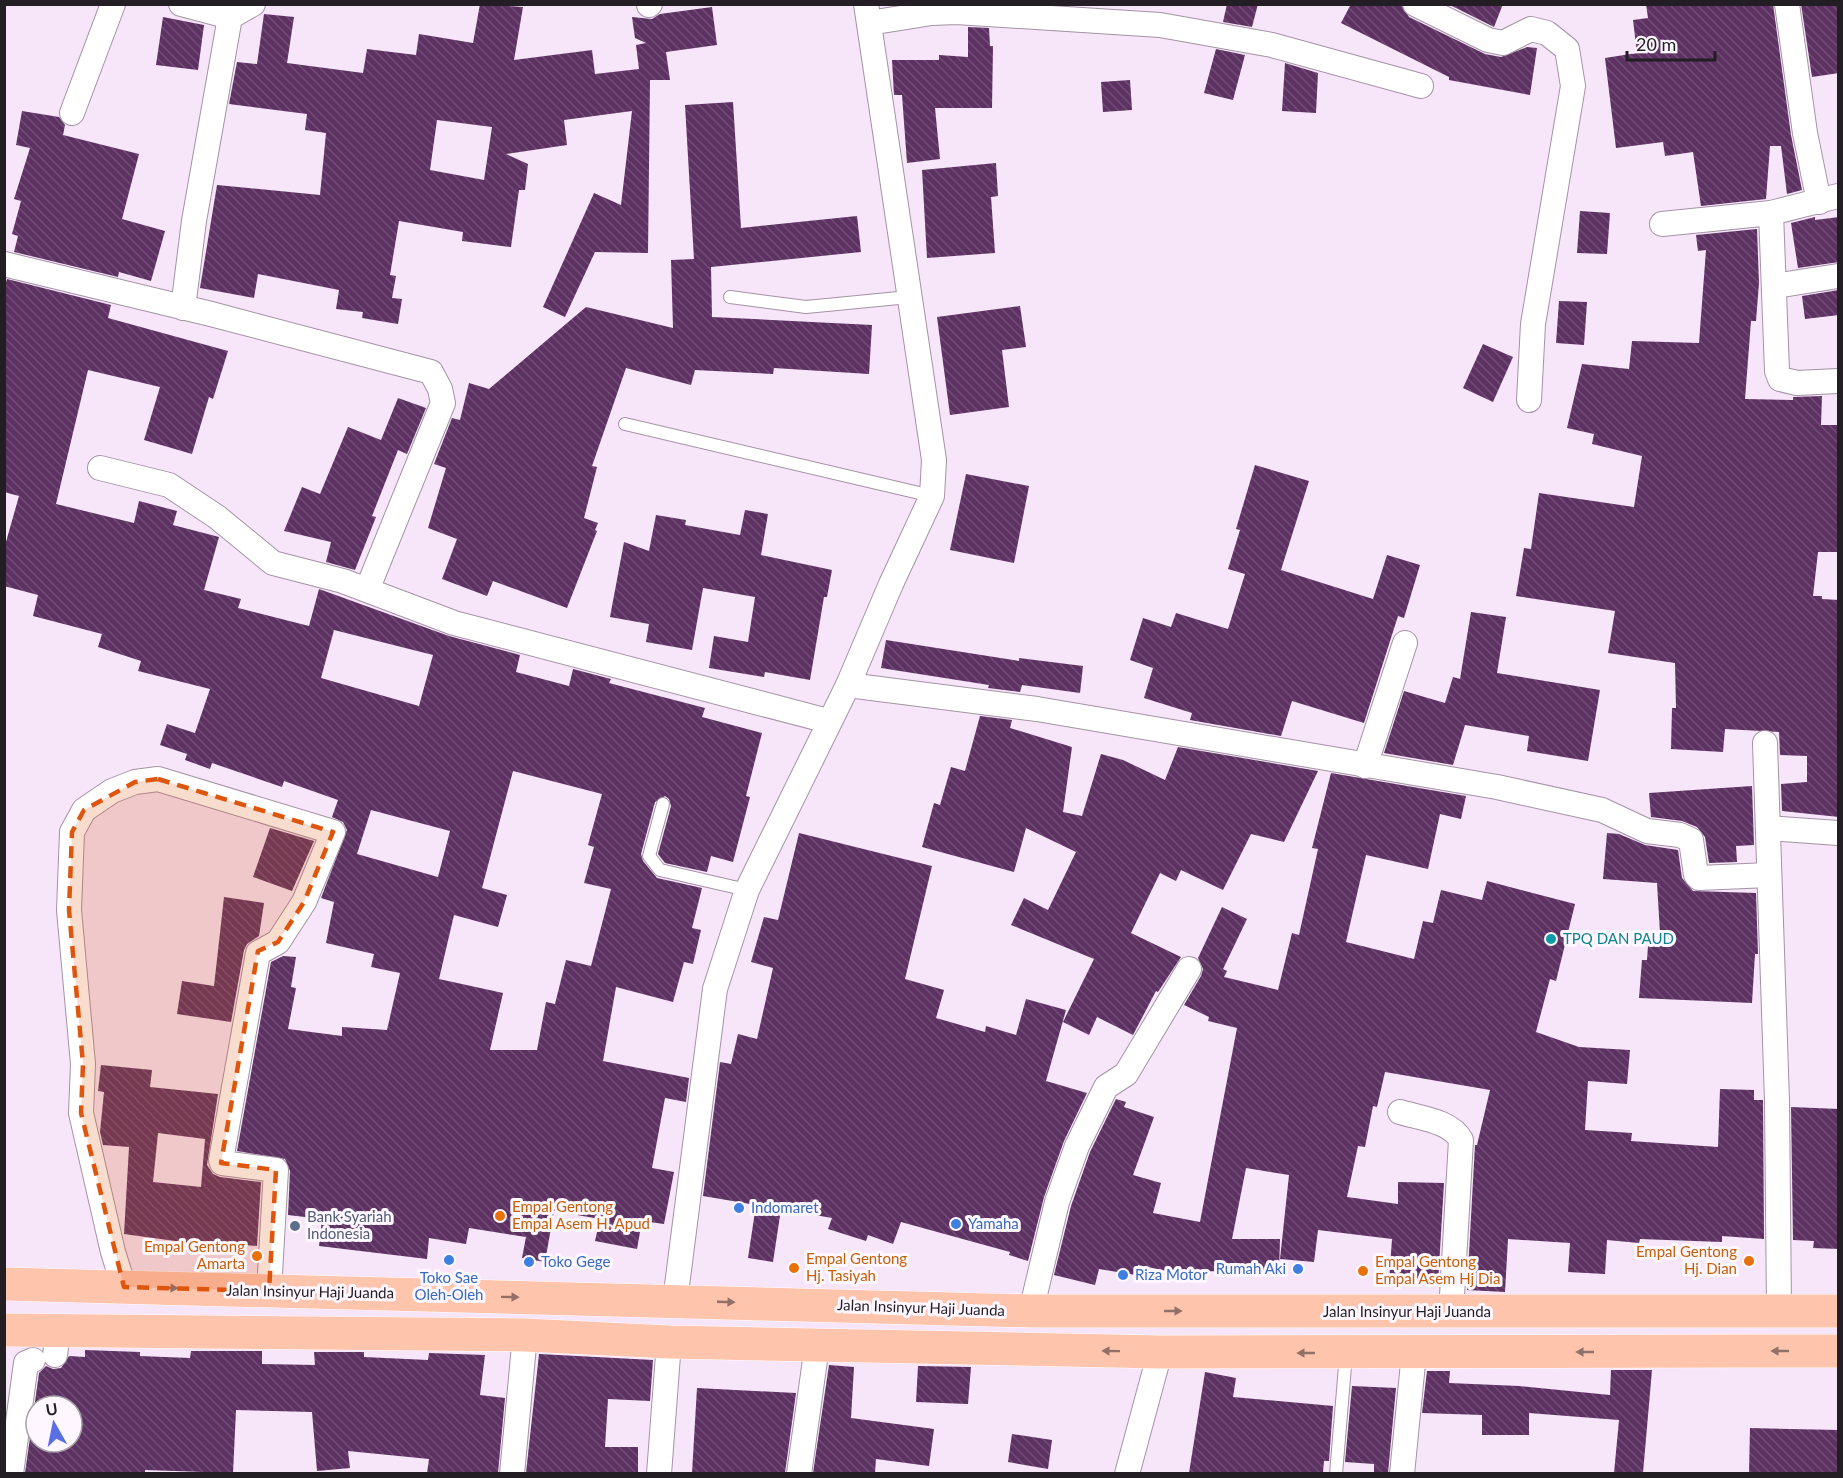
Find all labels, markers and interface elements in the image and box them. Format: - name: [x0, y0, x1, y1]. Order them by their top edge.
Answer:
- scale bar: [1627, 24, 1716, 62]
- text: 20 m: [1636, 33, 1676, 55]
- place label: TPQ DAN PAUD: [1563, 929, 1674, 947]
- marker: TPQ DAN PAUD: [1544, 932, 1558, 946]
- place label: Empal Gentong Empal Asem H. Apud: [512, 1197, 650, 1232]
- place label: Indomaret: [751, 1198, 819, 1216]
- marker: Indomaret: [732, 1201, 746, 1215]
- place label: Bank Syariah Indonesia: [307, 1207, 392, 1242]
- marker: Empal Gentong Empal Asem H. Apud: [493, 1209, 507, 1223]
- place label: Yamaha: [968, 1214, 1019, 1232]
- marker: Yamaha: [949, 1217, 963, 1231]
- marker: Bank Syariah Indonesia: [288, 1219, 302, 1233]
- place label: Empal Gentong Amarta: [144, 1237, 245, 1272]
- place label: Empal Gentong Hj. Dian: [1636, 1242, 1737, 1277]
- marker: Empal Gentong Amarta: [250, 1249, 264, 1263]
- place label: Empal Gentong Hj. Tasiyah: [806, 1249, 907, 1284]
- place label: Toko Gege: [541, 1252, 611, 1270]
- place label: Empal Gentong Empal Asem Hj Dia: [1375, 1252, 1500, 1287]
- marker: Toko Sae Oleh-Oleh: [442, 1253, 456, 1267]
- marker: Empal Gentong Hj. Dian: [1742, 1254, 1756, 1268]
- marker: Toko Gege: [522, 1255, 536, 1269]
- place label: Rumah Aki: [1216, 1259, 1286, 1277]
- marker: Empal Gentong Hj. Tasiyah: [787, 1261, 801, 1275]
- marker: Rumah Aki: [1291, 1262, 1305, 1276]
- marker: Empal Gentong Empal Asem Hj Dia: [1356, 1264, 1370, 1278]
- place label: Riza Motor: [1135, 1265, 1208, 1283]
- place label: Toko Sae Oleh-Oleh: [415, 1268, 483, 1303]
- marker: Riza Motor: [1116, 1268, 1130, 1282]
- street label: Jalan Insinyur Haji Juanda: [226, 1281, 394, 1301]
- one-way arrow: [159, 1283, 178, 1293]
- one-way arrow: [501, 1292, 520, 1302]
- street label: Jalan Insinyur Haji Juanda: [837, 1295, 1005, 1319]
- one-way arrow: [717, 1297, 736, 1307]
- street label: Jalan Insinyur Haji Juanda: [1323, 1302, 1491, 1320]
- one-way arrow: [1164, 1306, 1183, 1316]
- one-way arrow: [1771, 1346, 1790, 1356]
- one-way arrow: [1102, 1347, 1121, 1356]
- one-way arrow: [1576, 1347, 1595, 1357]
- one-way arrow: [1297, 1348, 1316, 1358]
- north arrow: [24, 1394, 84, 1454]
- text: U: [44, 1398, 59, 1419]

